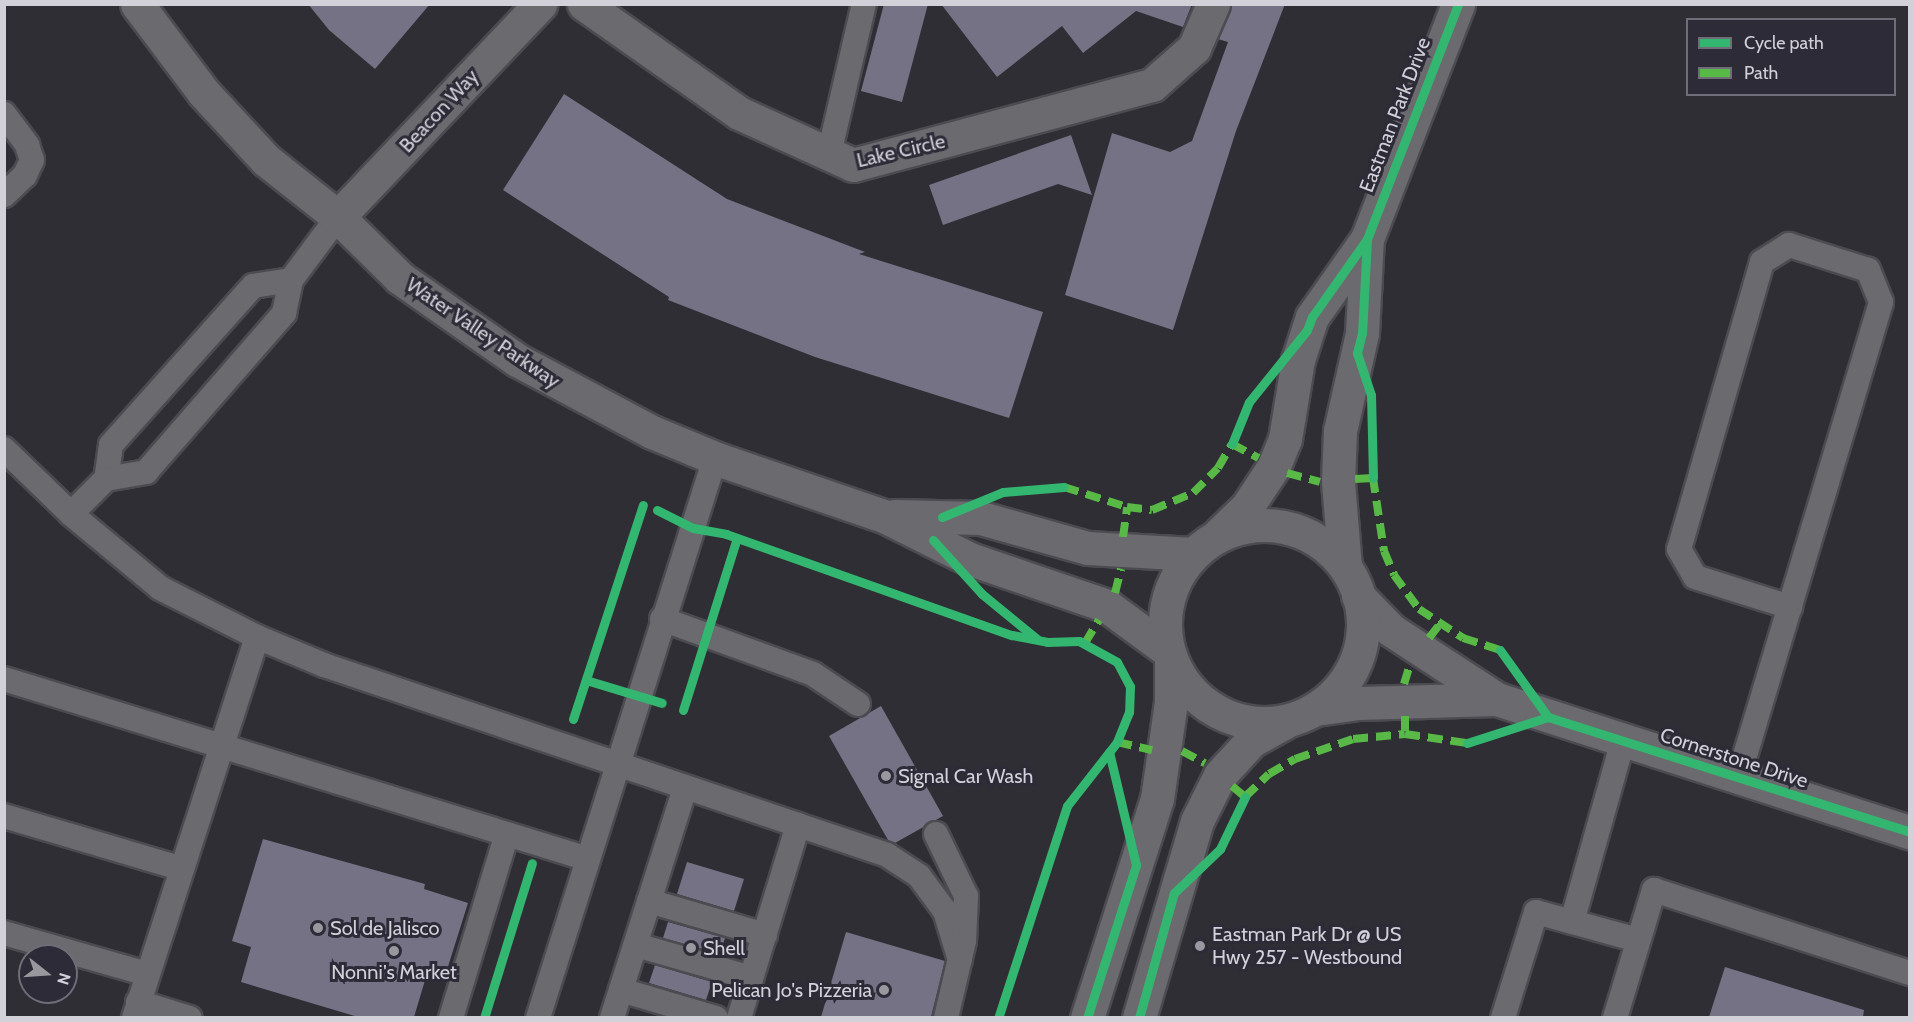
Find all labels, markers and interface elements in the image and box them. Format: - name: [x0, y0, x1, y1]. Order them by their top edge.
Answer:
- legend: [1686, 18, 1896, 96]
- text: Cycle path: [1744, 32, 1824, 54]
- street label: Eastman Park Drive: [1354, 34, 1436, 196]
- text: Path: [1744, 62, 1778, 84]
- street label: Beacon Way: [394, 64, 484, 158]
- street label: Lake Circle: [854, 129, 948, 173]
- street label: Water Valley Parkway: [402, 273, 564, 393]
- street label: Cornerstone Drive: [1657, 723, 1811, 793]
- place label: Signal Car Wash: [898, 764, 1033, 788]
- marker: Signal Car Wash: [879, 769, 893, 783]
- place label: Sol de Jalisco: [330, 916, 439, 940]
- marker: Sol de Jalisco: [311, 921, 325, 935]
- place label: Eastman Park Dr @ US Hwy 257 - Westbound: [1212, 922, 1402, 969]
- place label: Shell: [703, 936, 745, 960]
- marker: Eastman Park Dr @ US Hwy 257 - Westbound: [1193, 939, 1207, 953]
- marker: Shell: [684, 941, 698, 955]
- north arrow: [18, 944, 78, 1004]
- marker: Nonni's Market: [387, 944, 401, 958]
- place label: Nonni's Market: [331, 960, 457, 984]
- text: N: [53, 971, 75, 987]
- place label: Pelican Jo's Pizzeria: [711, 978, 872, 1002]
- marker: Pelican Jo's Pizzeria: [877, 983, 891, 997]

